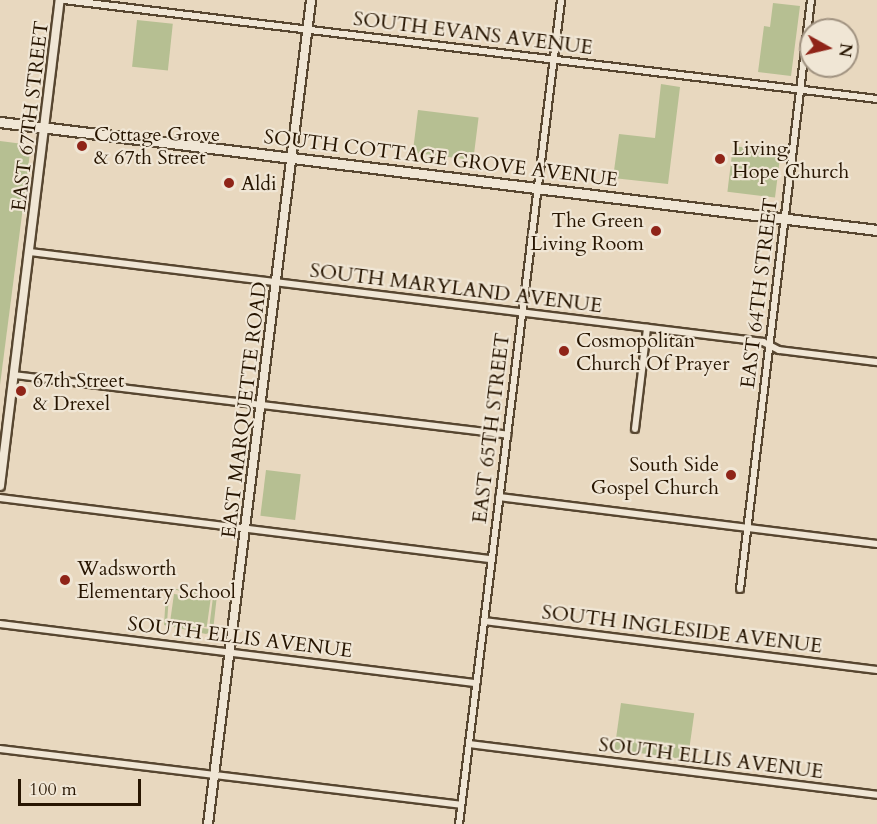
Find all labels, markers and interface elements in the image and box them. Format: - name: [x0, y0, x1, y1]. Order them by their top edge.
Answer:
- street label: SOUTH EVANS AVENUE: [352, 6, 594, 60]
- north arrow: [799, 18, 859, 78]
- street label: EAST 67TH STREET: [6, 19, 54, 213]
- text: N: [833, 42, 857, 59]
- place label: Cottage Grove & 67th Street: [94, 122, 220, 169]
- street label: SOUTH COTTAGE GROVE AVENUE: [263, 124, 619, 192]
- place label: Living Hope Church: [732, 136, 849, 183]
- marker: Cottage Grove & 67th Street: [75, 139, 89, 153]
- marker: Living Hope Church: [713, 152, 727, 166]
- place label: Aldi: [241, 171, 277, 195]
- marker: Aldi: [222, 176, 236, 190]
- street label: EAST 64TH STREET: [735, 196, 783, 390]
- place label: The Green Living Room: [530, 208, 644, 255]
- marker: The Green Living Room: [649, 224, 663, 238]
- street label: SOUTH MARYLAND AVENUE: [309, 258, 603, 318]
- street label: EAST MARQUETTE ROAD: [216, 280, 272, 540]
- place label: Cosmopolitan Church Of Prayer: [576, 328, 729, 375]
- street label: EAST 65TH STREET: [467, 331, 515, 525]
- marker: Cosmopolitan Church Of Prayer: [557, 344, 571, 358]
- place label: 67th Street & Drexel: [33, 368, 124, 415]
- marker: 67th Street & Drexel: [14, 384, 28, 398]
- place label: South Side Gospel Church: [591, 452, 719, 499]
- marker: South Side Gospel Church: [724, 468, 738, 482]
- place label: Wadsworth Elementary School: [77, 556, 236, 603]
- marker: Wadsworth Elementary School: [58, 573, 72, 587]
- street label: SOUTH INGLESIDE AVENUE: [540, 600, 824, 658]
- street label: SOUTH ELLIS AVENUE: [126, 611, 354, 663]
- street label: SOUTH ELLIS AVENUE: [597, 732, 825, 784]
- scale bar: [21, 767, 144, 805]
- text: 100 m: [29, 777, 77, 802]

